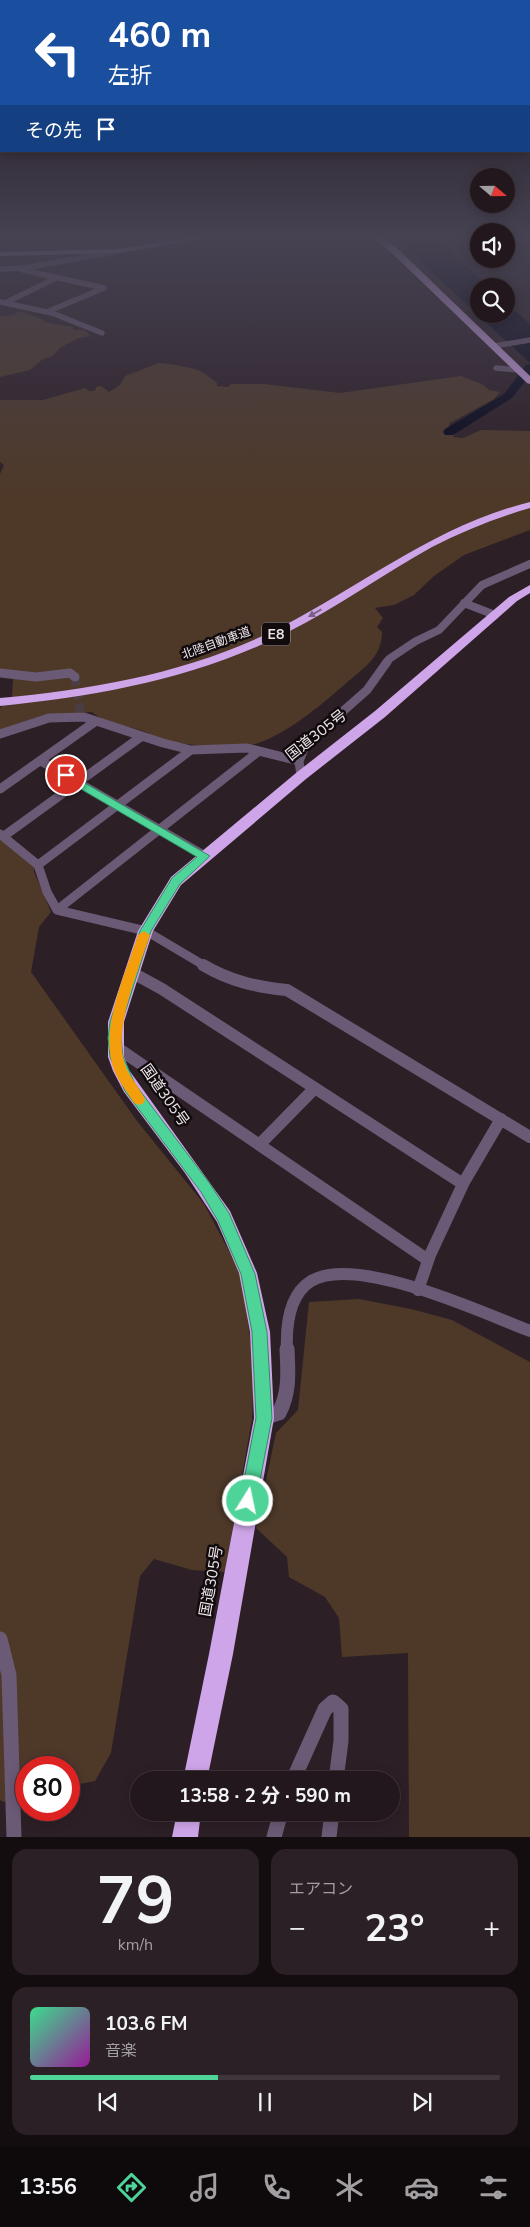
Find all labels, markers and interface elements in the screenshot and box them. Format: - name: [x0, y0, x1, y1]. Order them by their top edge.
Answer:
- text: 460 m: [108, 12, 211, 59]
- icon: left: [25, 20, 90, 85]
- text: 左折: [108, 61, 152, 91]
- icon: arrive: [92, 115, 120, 143]
- text: その先: [25, 118, 82, 144]
- north arrow: [470, 168, 515, 212]
- map controls: [470, 168, 515, 323]
- button: sound: [470, 223, 515, 268]
- button: search: [470, 278, 515, 323]
- one-way arrow: [308, 609, 323, 617]
- road number: E8: [262, 622, 290, 646]
- street label: 北陸自動車道: [179, 623, 253, 663]
- street label: 国道305号: [281, 705, 351, 765]
- pin: [45, 754, 87, 796]
- icon: arrive: [52, 761, 80, 789]
- street label: 国道305号: [136, 1060, 194, 1130]
- position arrow: [221, 1474, 273, 1526]
- street label: 国道305号: [195, 1544, 227, 1618]
- speed limit sign: 80: [15, 1756, 80, 1821]
- text: 13:58 · 2 分 · 590 m: [179, 1783, 351, 1809]
- text: 79: [96, 1857, 175, 1946]
- text: エアコン: [289, 1878, 353, 1900]
- text: 23°: [364, 1903, 425, 1954]
- text: −: [289, 1909, 306, 1947]
- text: +: [483, 1909, 500, 1947]
- text: km/h: [118, 1934, 153, 1956]
- text: 103.6 FM: [105, 2011, 188, 2037]
- text: 音楽: [105, 2040, 137, 2062]
- icon: previous: [94, 2088, 122, 2116]
- icon: pause: [251, 2088, 279, 2116]
- icon: next: [408, 2088, 436, 2116]
- icon: directions: [114, 2170, 149, 2205]
- icon: music: [187, 2170, 222, 2205]
- icon: phone: [259, 2170, 294, 2205]
- icon: climate: [332, 2170, 367, 2205]
- icon: car: [404, 2170, 439, 2205]
- icon: filters: [476, 2170, 511, 2205]
- text: 13:56: [19, 2172, 77, 2202]

